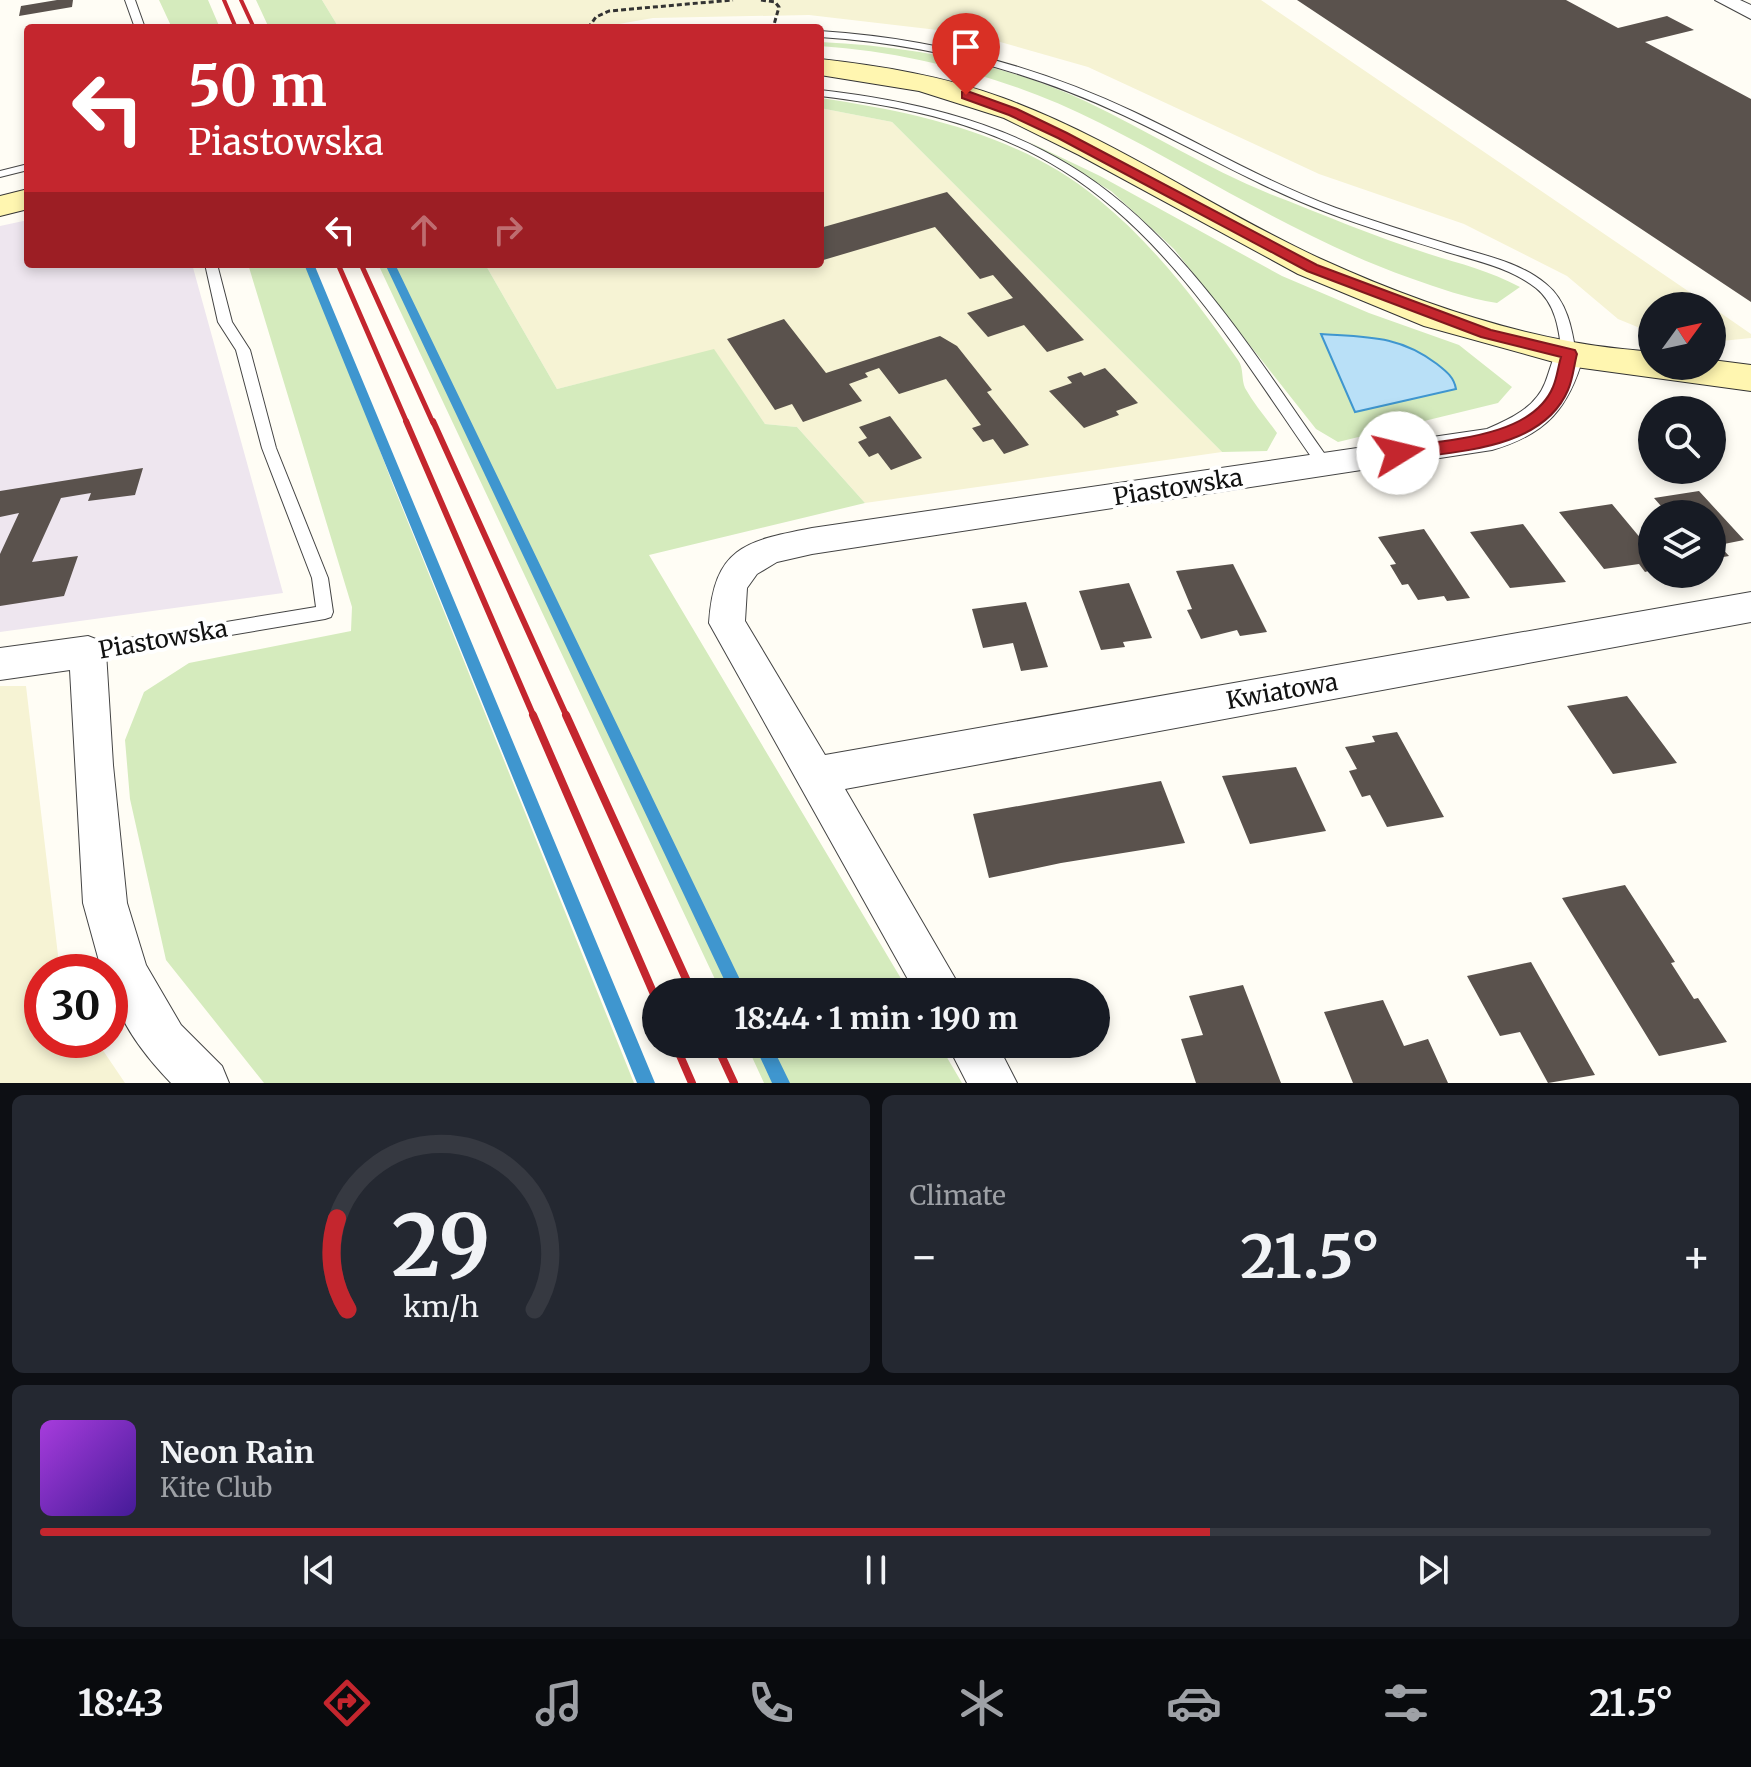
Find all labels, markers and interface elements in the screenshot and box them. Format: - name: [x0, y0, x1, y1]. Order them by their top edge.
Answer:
- pin: [932, 13, 1000, 95]
- icon: arrive: [944, 25, 988, 69]
- text: 50 m: [188, 51, 327, 121]
- icon: left: [56, 56, 160, 160]
- text: Piastowska: [188, 120, 384, 165]
- icon: left: [318, 208, 362, 252]
- icon: ahead: [402, 208, 446, 252]
- icon: right: [486, 208, 530, 252]
- north arrow: [1638, 292, 1726, 380]
- map controls: [1638, 292, 1726, 588]
- button: search: [1638, 396, 1726, 484]
- position arrow: [1356, 411, 1440, 495]
- street label: Piastowska: [1111, 461, 1245, 513]
- button: layers: [1638, 500, 1726, 588]
- street label: Piastowska: [96, 612, 230, 666]
- street label: Kwiatowa: [1224, 666, 1340, 716]
- speed limit sign: 30: [24, 954, 128, 1058]
- text: 18:44 · 1 min · 190 m: [734, 999, 1018, 1037]
- text: Climate: [910, 1179, 1006, 1212]
- text: 29: [391, 1194, 490, 1299]
- text: 21.5°: [1240, 1219, 1380, 1294]
- text: −: [910, 1229, 939, 1284]
- text: +: [1682, 1229, 1711, 1284]
- text: km/h: [403, 1289, 479, 1325]
- text: Neon Rain: [160, 1433, 314, 1471]
- text: Kite Club: [160, 1471, 272, 1504]
- icon: previous: [297, 1548, 341, 1592]
- icon: pause: [854, 1548, 898, 1592]
- icon: next: [1411, 1548, 1455, 1592]
- icon: directions: [319, 1675, 375, 1731]
- icon: music: [531, 1675, 587, 1731]
- icon: phone: [743, 1675, 799, 1731]
- icon: climate: [954, 1675, 1010, 1731]
- icon: car: [1166, 1675, 1222, 1731]
- icon: filters: [1378, 1675, 1434, 1731]
- text: 18:43: [78, 1681, 164, 1726]
- text: 21.5°: [1589, 1681, 1673, 1726]

